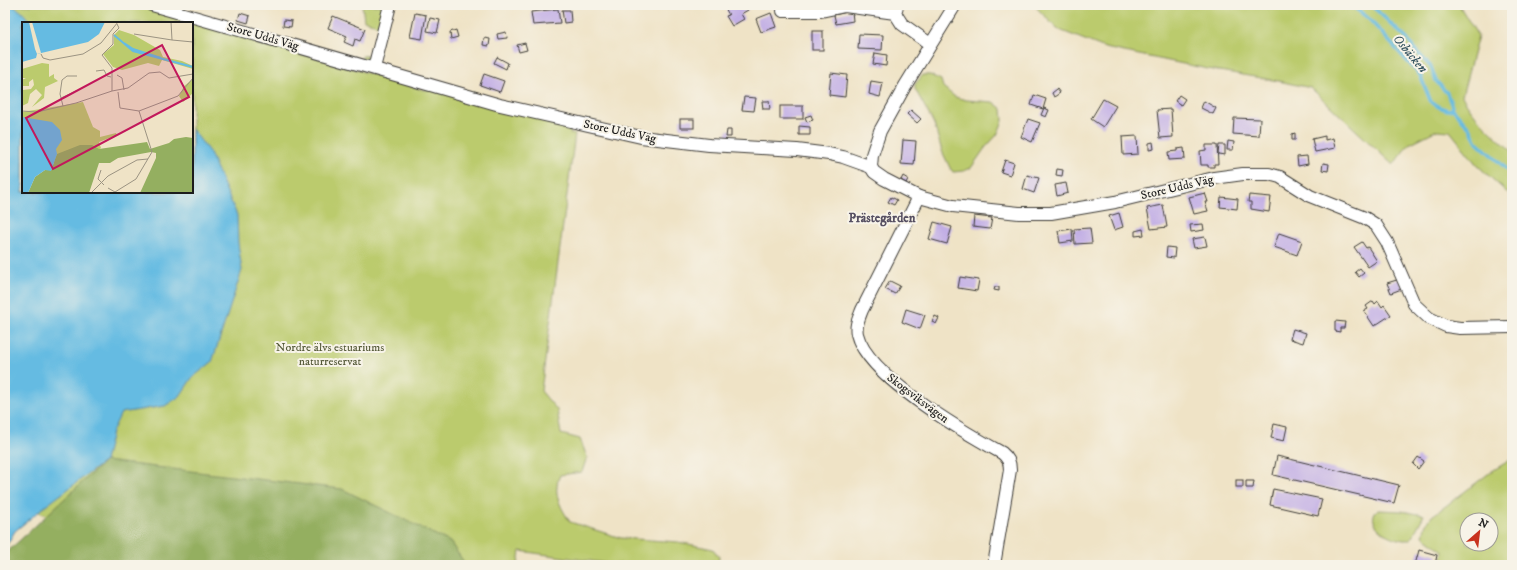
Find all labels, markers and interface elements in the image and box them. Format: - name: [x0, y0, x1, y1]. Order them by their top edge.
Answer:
- street label: Store Udds Väg: [225, 19, 301, 54]
- inset map: [22, 22, 193, 193]
- water label: Osbäcken: [1390, 31, 1431, 76]
- street label: Store Udds Väg: [582, 116, 658, 147]
- street label: Store Udds Väg: [1139, 172, 1215, 203]
- district label: Prästegården: [848, 210, 916, 227]
- park label: Nordre älvs estuariums naturreservat: [276, 340, 384, 369]
- street label: Skogsviksvägen: [884, 370, 952, 427]
- north arrow: [1459, 512, 1499, 552]
- text: N: [1476, 516, 1490, 532]

